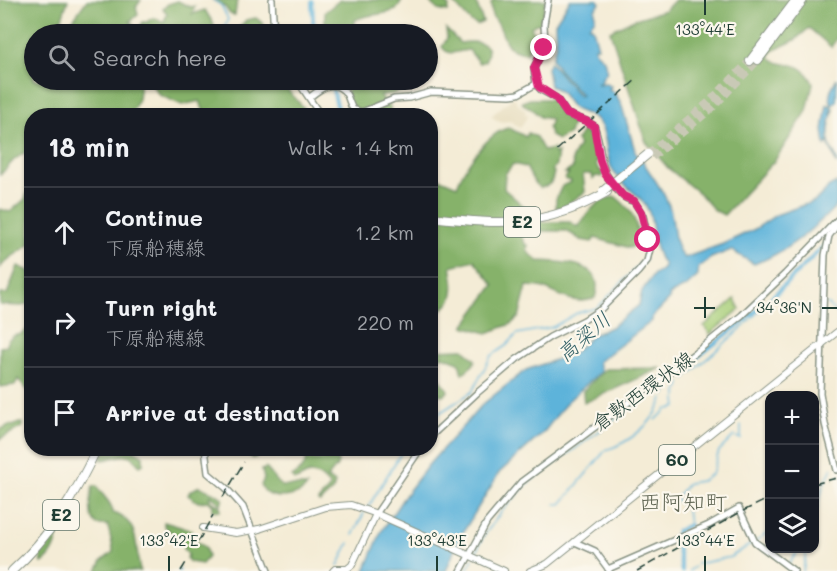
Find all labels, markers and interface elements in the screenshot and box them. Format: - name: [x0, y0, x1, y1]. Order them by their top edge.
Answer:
- text: 133°44'E: [675, 19, 735, 39]
- search box: [24, 24, 438, 90]
- route end: [530, 34, 556, 60]
- icon: search: [45, 41, 78, 74]
- text: Search here: [93, 43, 227, 72]
- text: 18 min: [48, 130, 129, 164]
- text: Walk · 1.4 km: [287, 134, 414, 160]
- text: Continue: [105, 203, 203, 232]
- road number: E2: [504, 207, 540, 237]
- icon: ahead: [48, 216, 81, 249]
- text: 1.2 km: [355, 219, 414, 245]
- route start: [634, 226, 660, 252]
- text: 下原船穂線: [105, 234, 205, 260]
- text: Turn right: [105, 293, 217, 322]
- text: 34°36'N: [756, 297, 812, 317]
- water label: 高梁川: [550, 305, 616, 367]
- icon: right: [48, 306, 81, 339]
- text: 220 m: [357, 309, 414, 335]
- text: 下原船穂線: [105, 324, 205, 350]
- street label: 倉敷西環状線: [586, 344, 699, 436]
- map controls: [765, 391, 819, 553]
- button: +: [765, 391, 819, 445]
- icon: arrive: [48, 396, 81, 429]
- text: Arrive at destination: [105, 398, 340, 427]
- road number: 60: [659, 445, 695, 475]
- button: −: [765, 445, 819, 499]
- district label: 西阿知町: [639, 487, 727, 516]
- button: layers: [765, 499, 819, 553]
- road number: E2: [43, 500, 79, 530]
- text: 133°42'E: [139, 530, 199, 550]
- text: 133°43'E: [407, 530, 467, 550]
- text: 133°44'E: [675, 530, 735, 550]

